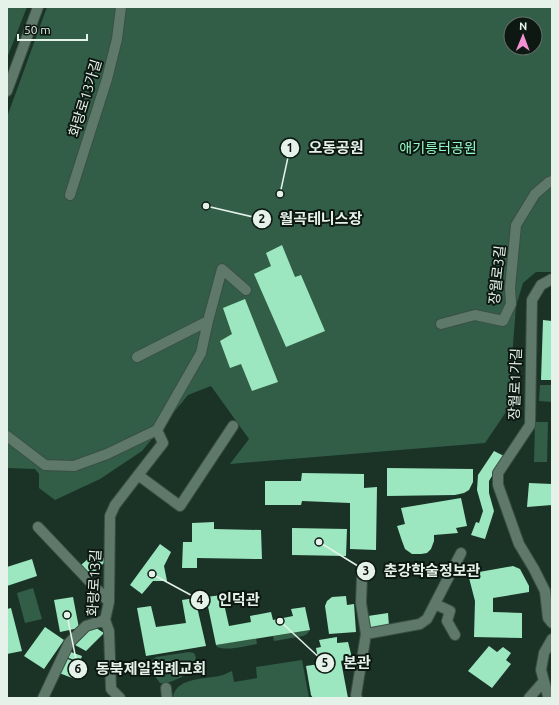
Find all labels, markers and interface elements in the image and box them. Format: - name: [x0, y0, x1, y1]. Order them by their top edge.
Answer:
- scale bar: [18, 16, 87, 42]
- north arrow: [503, 16, 543, 56]
- text: N: [519, 20, 527, 32]
- text: 50 m: [24, 23, 51, 36]
- street label: 화랑로13가길: [66, 57, 104, 139]
- callout: 오동공원: [280, 134, 371, 161]
- text: 오동공원: [308, 139, 364, 156]
- park label: 애기릉터공원: [399, 140, 477, 156]
- text: 1: [287, 141, 293, 154]
- callout: 월곡테니스장: [252, 205, 371, 232]
- text: 월곡테니스장: [280, 210, 363, 227]
- text: 2: [259, 212, 266, 225]
- street label: 장월로3길: [486, 245, 508, 305]
- street label: 장월로1가길: [506, 348, 524, 420]
- street label: 화랑로13길: [84, 549, 104, 617]
- callout: 춘강학술정보관: [356, 557, 489, 584]
- text: 춘강학술정보관: [384, 562, 480, 579]
- text: 3: [363, 564, 369, 577]
- callout: 인덕관: [190, 586, 267, 613]
- text: 인덕관: [218, 591, 260, 608]
- text: 4: [197, 593, 204, 606]
- callout: 본관: [315, 649, 379, 676]
- text: 본관: [343, 654, 371, 671]
- callout: 동북제일침례교회: [68, 656, 214, 683]
- text: 5: [322, 656, 329, 669]
- text: 동북제일침례교회: [96, 660, 206, 677]
- text: 6: [75, 662, 82, 675]

